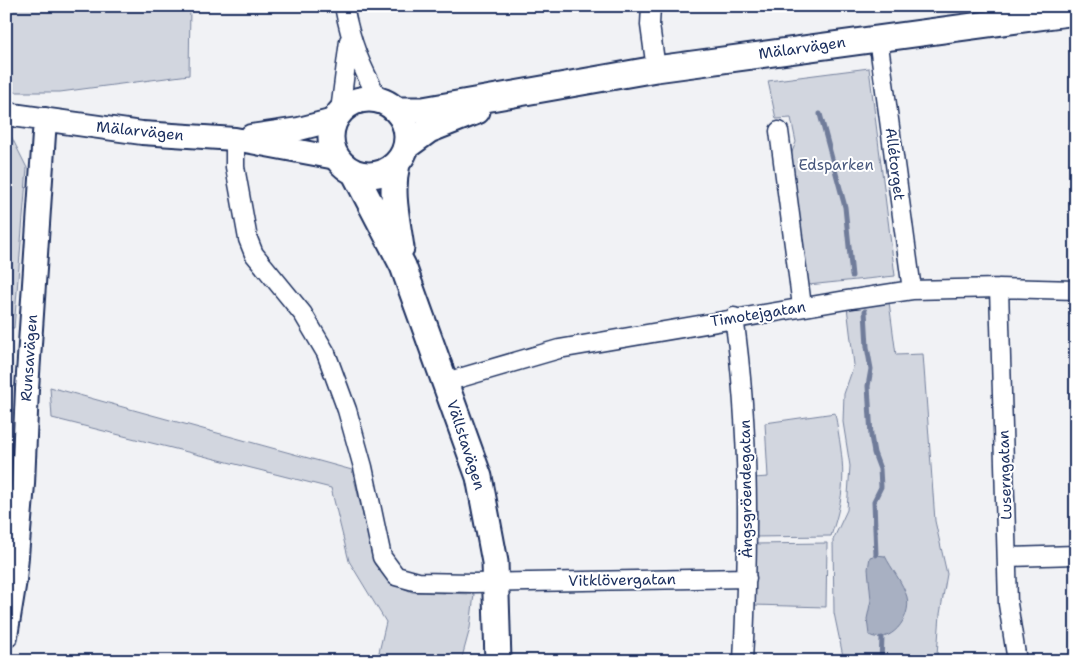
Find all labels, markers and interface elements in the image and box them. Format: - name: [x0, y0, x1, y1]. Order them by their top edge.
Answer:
- street label: Mälarvägen: [757, 32, 847, 64]
- street label: Mälarvägen: [95, 116, 185, 146]
- street label: Allétorget: [881, 126, 909, 202]
- park label: Edsparken: [798, 155, 874, 175]
- street label: Timotejgatan: [709, 297, 807, 331]
- street label: Runsavägen: [16, 314, 42, 402]
- street label: Vällstavägen: [442, 397, 490, 493]
- street label: Ängsgröendegatan: [735, 420, 757, 558]
- street label: Luserngatan: [993, 430, 1017, 520]
- street label: Vitklövergatan: [568, 569, 676, 591]

